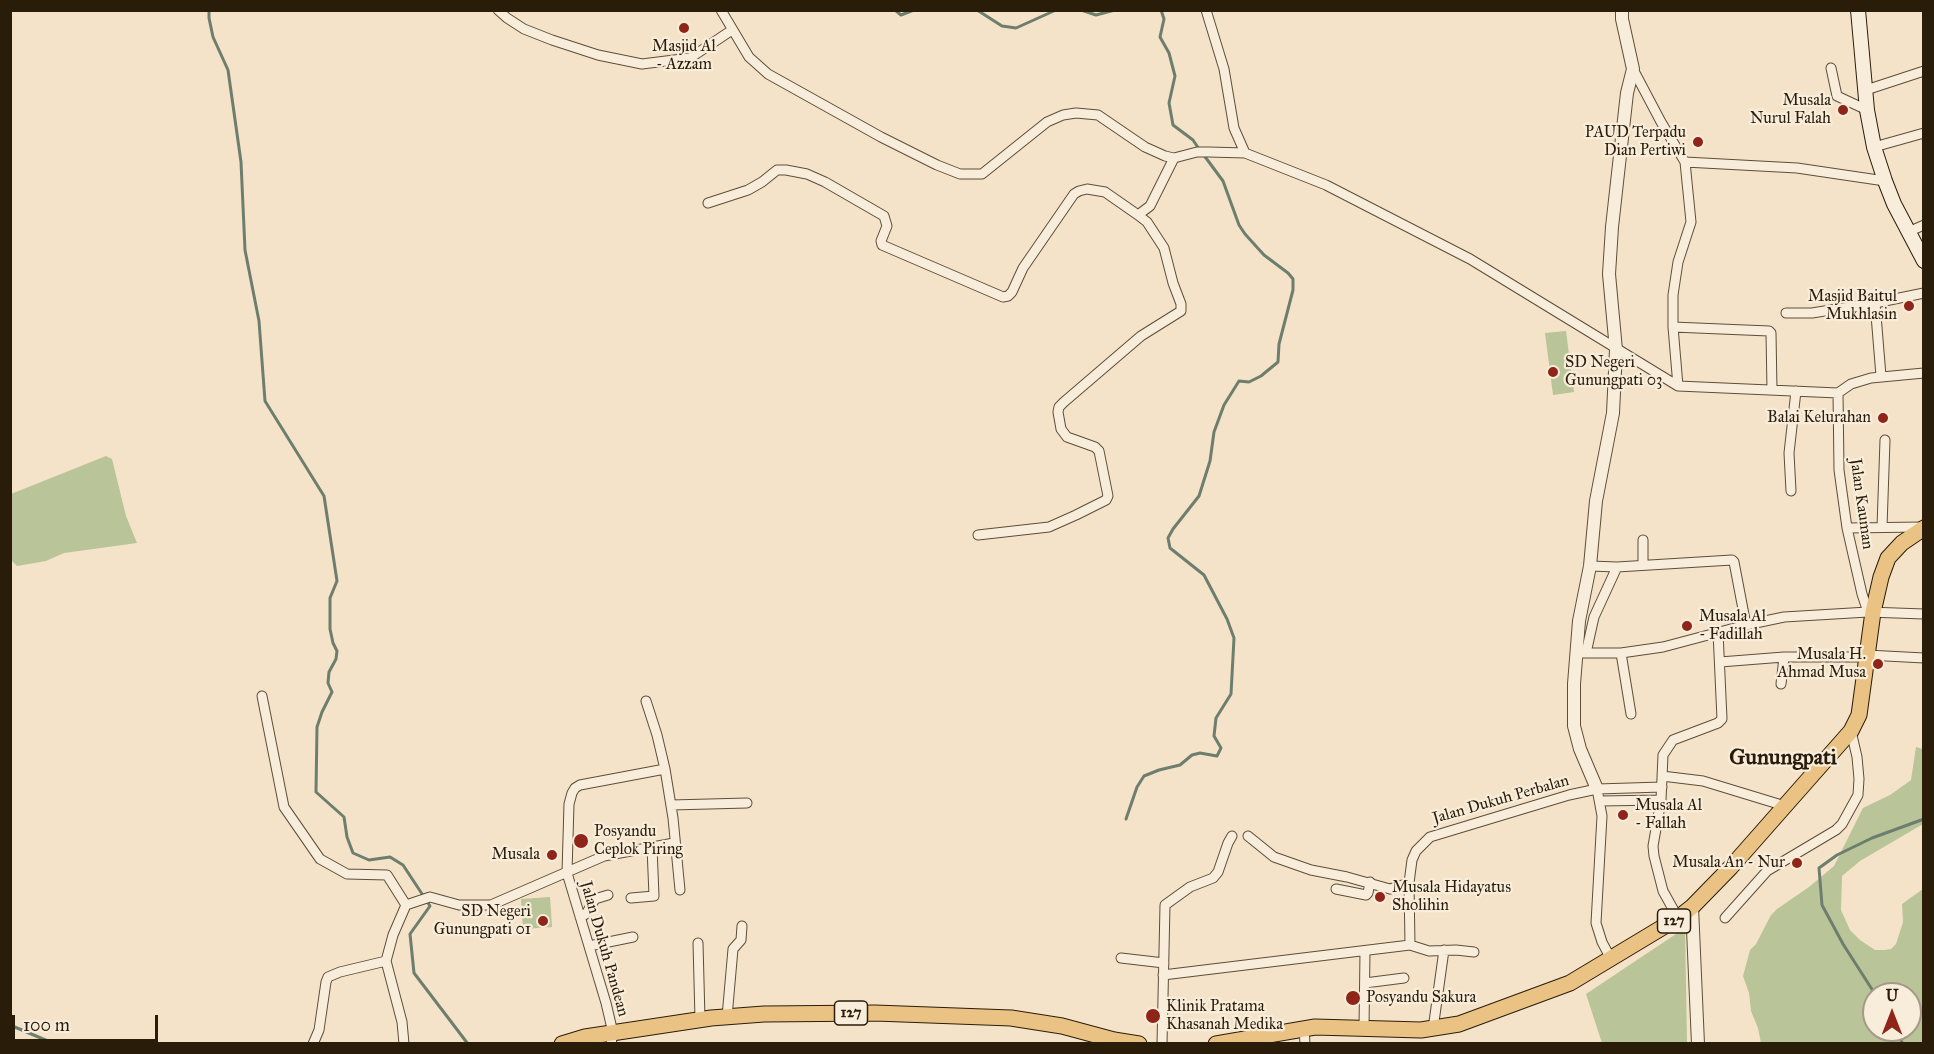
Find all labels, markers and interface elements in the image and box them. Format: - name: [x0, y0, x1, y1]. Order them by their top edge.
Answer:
- marker: Masjid Al - Azzam: [677, 21, 691, 35]
- place label: Masjid Al - Azzam: [652, 37, 716, 75]
- place label: Musala Nurul Falah: [1750, 91, 1831, 129]
- marker: Musala Nurul Falah: [1836, 103, 1850, 117]
- place label: PAUD Terpadu Dian Pertiwi: [1585, 123, 1686, 161]
- marker: PAUD Terpadu Dian Pertiwi: [1691, 135, 1705, 149]
- place label: Masjid Baitul Mukhlasin: [1808, 287, 1897, 325]
- marker: Masjid Baitul Mukhlasin: [1902, 299, 1916, 313]
- place label: SD Negeri Gunungpati 03: [1565, 353, 1662, 391]
- marker: SD Negeri Gunungpati 03: [1546, 365, 1560, 379]
- place label: Balai Kelurahan: [1767, 408, 1871, 428]
- marker: Balai Kelurahan: [1876, 411, 1890, 425]
- street label: Jalan Kauman: [1845, 457, 1877, 551]
- place label: Musala Al - Fadillah: [1699, 607, 1766, 645]
- marker: Musala Al - Fadillah: [1680, 619, 1694, 633]
- place label: Musala H. Ahmad Musa: [1777, 645, 1866, 683]
- marker: Musala H. Ahmad Musa: [1871, 657, 1885, 671]
- district label: Gunungpati: [1729, 746, 1837, 772]
- street label: Jalan Dukuh Perbalan: [1431, 771, 1571, 829]
- place label: Musala Al - Fallah: [1635, 796, 1702, 834]
- marker: Musala Al - Fallah: [1616, 808, 1630, 822]
- place label: Posyandu Ceplok Piring: [594, 822, 683, 860]
- marker: Posyandu Ceplok Piring: [572, 832, 590, 850]
- place label: Musala: [491, 845, 540, 865]
- marker: Musala: [545, 848, 559, 862]
- place label: Musala An - Nur: [1672, 853, 1785, 873]
- marker: Musala An - Nur: [1790, 856, 1804, 870]
- place label: Musala Hidayatus Sholihin: [1392, 878, 1511, 916]
- street label: Jalan Dukuh Pandean: [575, 879, 633, 1019]
- marker: Musala Hidayatus Sholihin: [1373, 890, 1387, 904]
- place label: SD Negeri Gunungpati 01: [434, 902, 531, 940]
- road number: 127: [1658, 909, 1690, 933]
- marker: SD Negeri Gunungpati 01: [536, 914, 550, 928]
- north arrow: [1862, 982, 1922, 1042]
- text: U: [1886, 986, 1898, 1005]
- place label: Posyandu Sakura: [1366, 988, 1476, 1008]
- marker: Posyandu Sakura: [1344, 989, 1362, 1007]
- place label: Klinik Pratama Khasanah Medika: [1166, 997, 1283, 1035]
- road number: 127: [834, 1001, 868, 1025]
- scale bar: [15, 1003, 160, 1041]
- marker: Klinik Pratama Khasanah Medika: [1144, 1007, 1162, 1025]
- text: 100 m: [23, 1014, 70, 1036]

